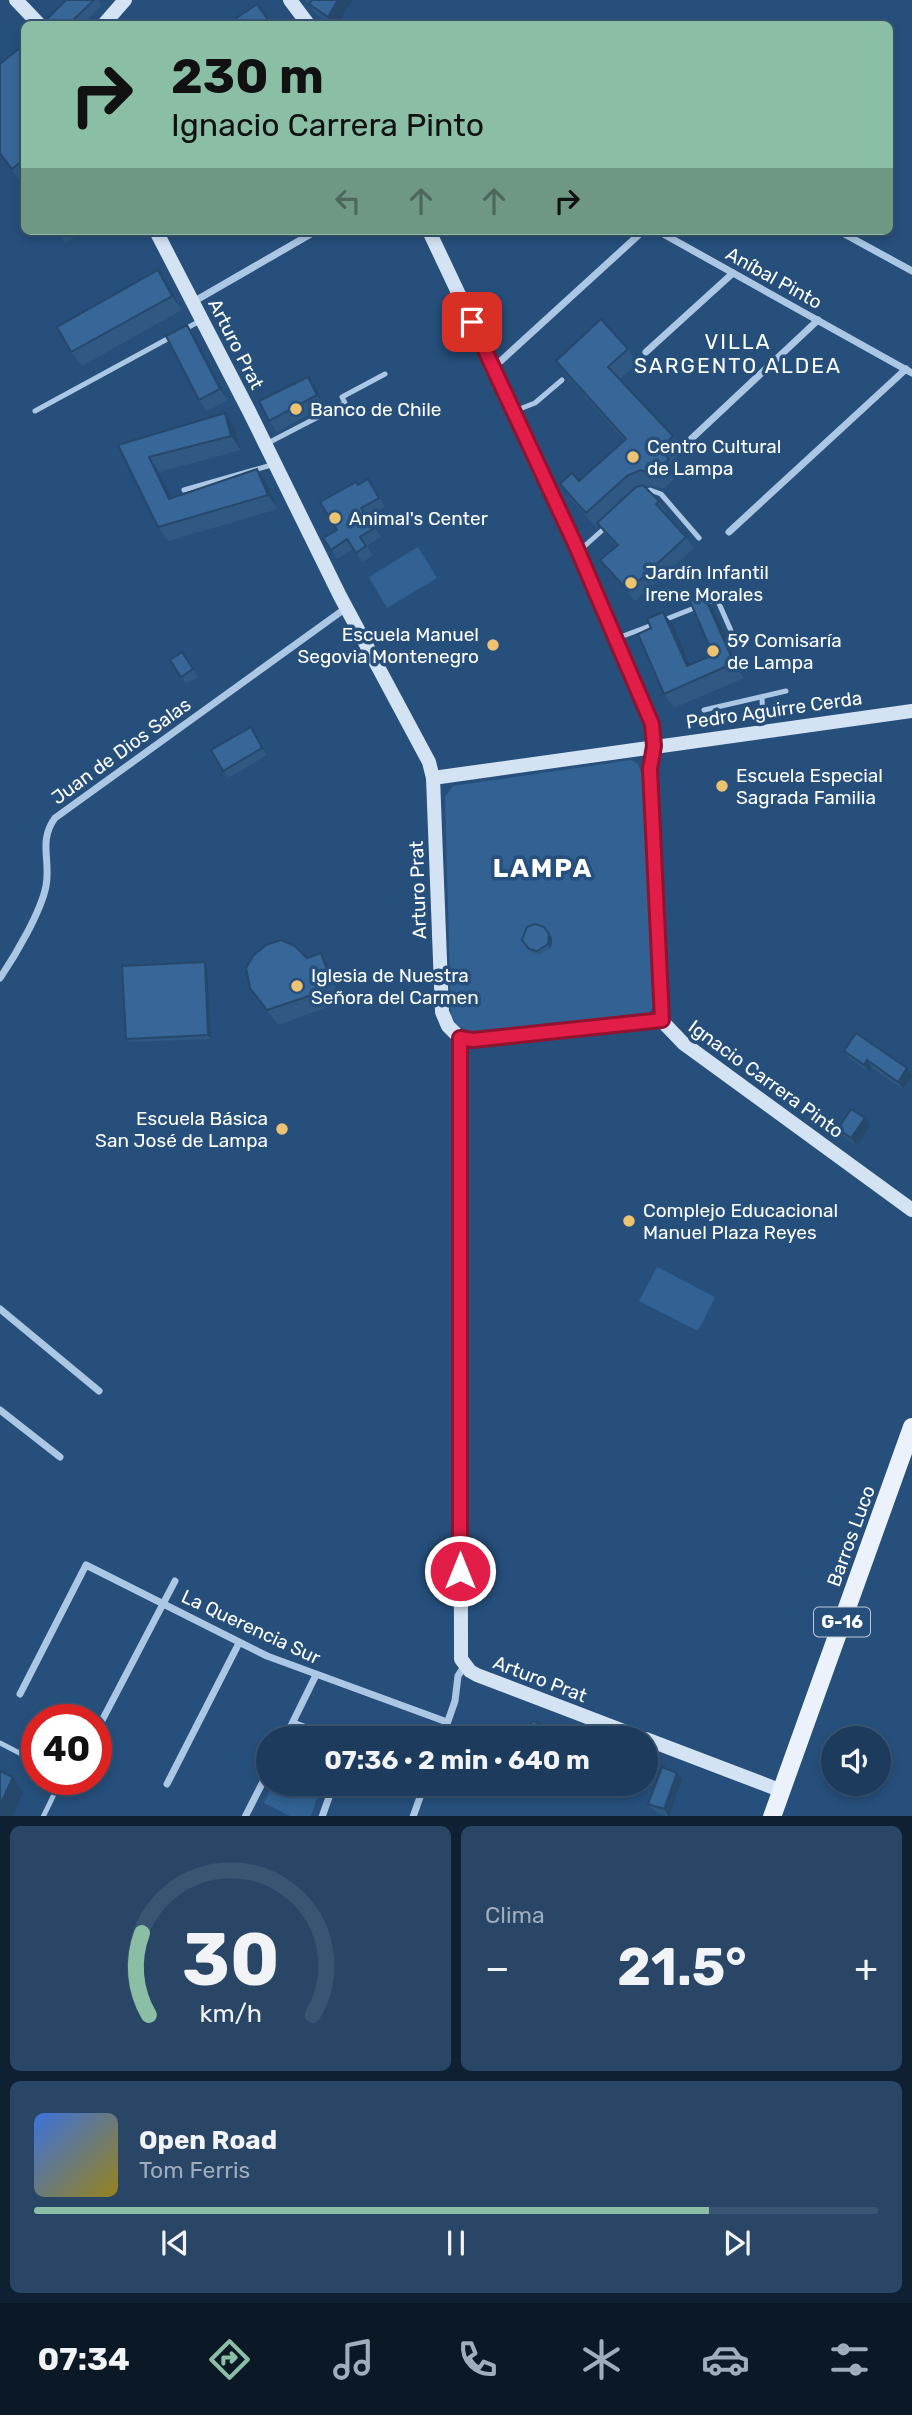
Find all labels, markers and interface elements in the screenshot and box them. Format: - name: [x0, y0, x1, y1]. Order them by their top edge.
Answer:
- text: 230 m: [171, 47, 324, 105]
- icon: right: [56, 49, 147, 140]
- text: Ignacio Carrera Pinto: [171, 106, 484, 144]
- icon: left: [329, 182, 367, 220]
- icon: ahead: [402, 182, 440, 220]
- icon: ahead: [475, 182, 513, 220]
- icon: right: [548, 182, 586, 220]
- street label: Aníbal Pinto: [722, 242, 826, 314]
- pin: [442, 292, 502, 352]
- street label: Arturo Prat: [203, 295, 269, 394]
- icon: arrive: [453, 303, 491, 341]
- district label: VILLA SARGENTO ALDEA: [634, 329, 842, 378]
- place label: Banco de Chile: [310, 398, 441, 421]
- marker: Banco de Chile: [288, 401, 304, 417]
- place label: Centro Cultural de Lampa: [647, 435, 781, 480]
- marker: Centro Cultural de Lampa: [625, 449, 641, 465]
- place label: Animal's Center: [349, 507, 489, 530]
- marker: Animal's Center: [327, 510, 343, 526]
- place label: Jardín Infantil Irene Morales: [645, 561, 769, 606]
- marker: Jardín Infantil Irene Morales: [623, 575, 639, 591]
- place label: Escuela Manuel Segovia Montenegro: [298, 623, 479, 668]
- place label: 59 Comisaría de Lampa: [727, 629, 842, 674]
- marker: Escuela Manuel Segovia Montenegro: [485, 637, 501, 653]
- marker: 59 Comisaría de Lampa: [705, 643, 721, 659]
- street label: Pedro Aguirre Cerda: [684, 686, 864, 734]
- street label: Juan de Dios Salas: [47, 693, 195, 809]
- place label: Escuela Especial Sagrada Familia: [736, 764, 883, 809]
- marker: Escuela Especial Sagrada Familia: [714, 778, 730, 794]
- street label: Arturo Prat: [405, 840, 431, 940]
- district label: LAMPA: [493, 853, 593, 884]
- place label: Iglesia de Nuestra Señora del Carmen: [311, 964, 479, 1009]
- marker: Iglesia de Nuestra Señora del Carmen: [289, 978, 305, 994]
- street label: Ignacio Carrera Pinto: [684, 1015, 848, 1143]
- place label: Escuela Básica San José de Lampa: [95, 1107, 268, 1152]
- marker: Escuela Básica San José de Lampa: [274, 1121, 290, 1137]
- place label: Complejo Educacional Manuel Plaza Reyes: [643, 1199, 838, 1244]
- marker: Complejo Educacional Manuel Plaza Reyes: [621, 1213, 637, 1229]
- street label: Barros Luco: [822, 1482, 880, 1590]
- position arrow: [423, 1534, 497, 1608]
- street label: La Querencia Sur: [178, 1585, 325, 1670]
- road number: G-16: [814, 1608, 870, 1637]
- street label: Arturo Prat: [490, 1651, 591, 1708]
- speed limit sign: 40: [21, 1704, 112, 1795]
- map controls: [821, 1726, 891, 1796]
- button: sound: [821, 1726, 891, 1796]
- text: 07:36 · 2 min · 640 m: [324, 1745, 590, 1776]
- text: Clima: [485, 1901, 545, 1929]
- text: 30: [182, 1917, 279, 2003]
- text: 21.5°: [617, 1936, 747, 1998]
- text: −: [485, 1945, 510, 1991]
- text: +: [854, 1945, 878, 1991]
- text: km/h: [199, 1998, 262, 2027]
- text: Open Road: [139, 2125, 277, 2156]
- text: Tom Ferris: [139, 2156, 250, 2184]
- icon: previous: [156, 2224, 194, 2262]
- icon: pause: [437, 2224, 475, 2262]
- icon: next: [718, 2224, 756, 2262]
- icon: directions: [205, 2335, 254, 2384]
- icon: music: [329, 2335, 378, 2384]
- icon: phone: [453, 2335, 502, 2384]
- icon: climate: [577, 2335, 626, 2384]
- icon: car: [701, 2335, 750, 2384]
- icon: filters: [825, 2335, 874, 2384]
- text: 07:34: [38, 2340, 130, 2378]

